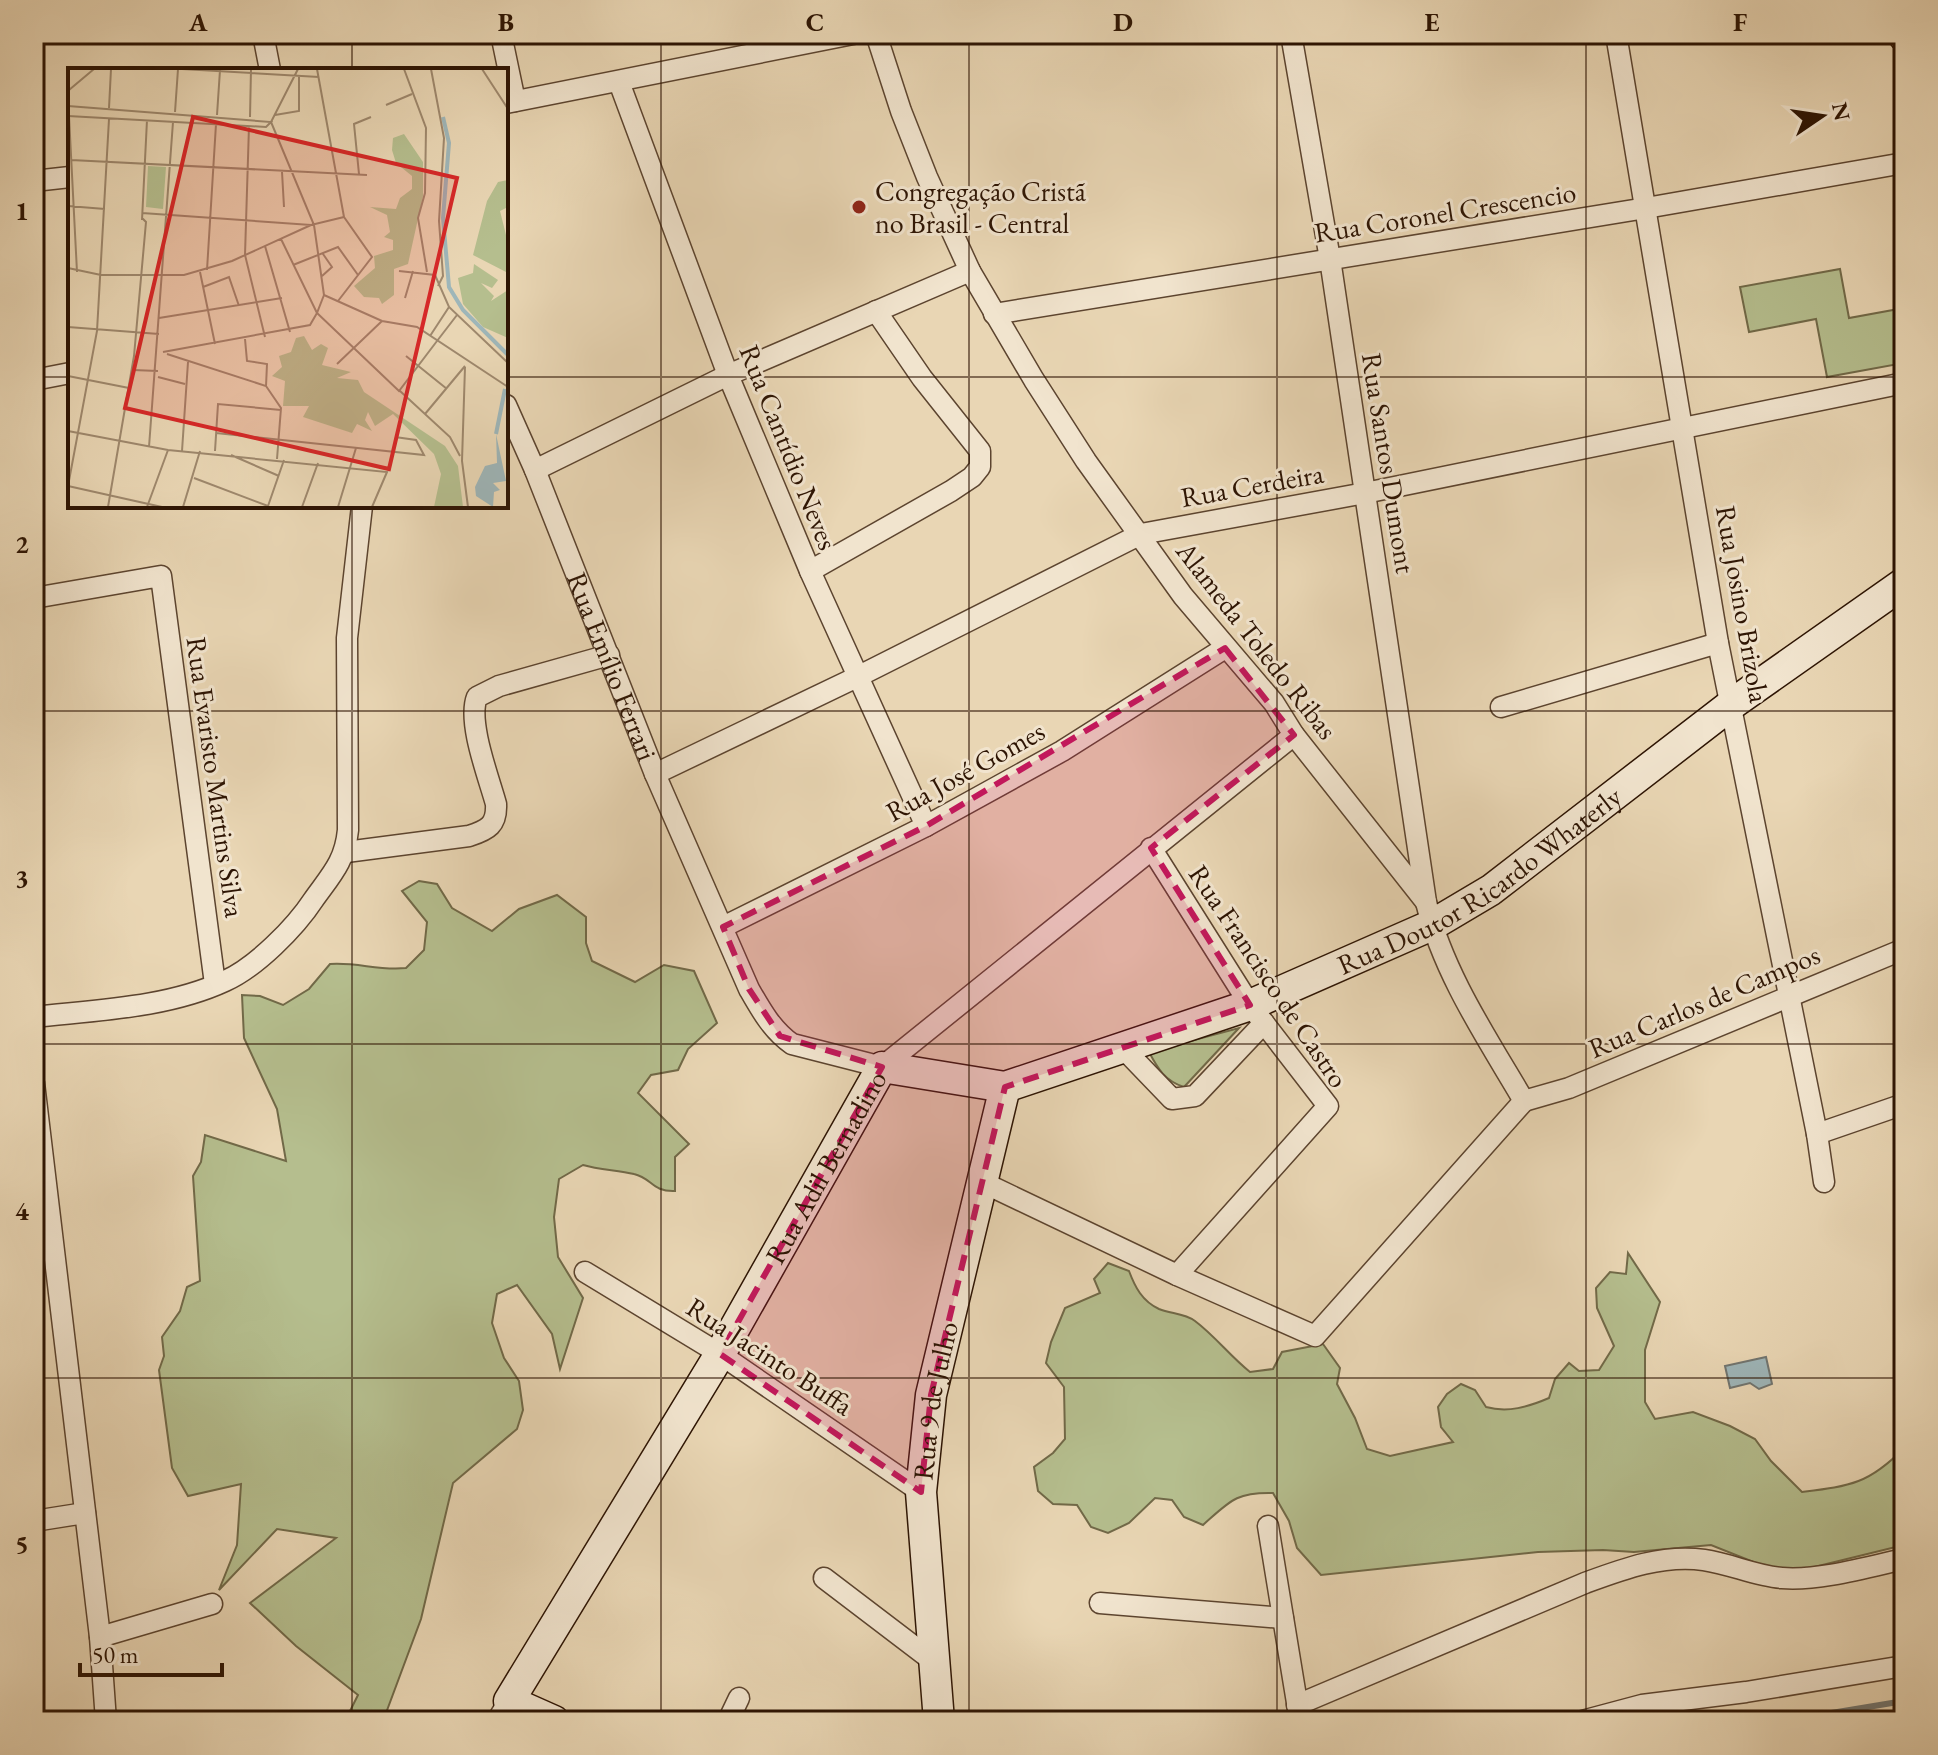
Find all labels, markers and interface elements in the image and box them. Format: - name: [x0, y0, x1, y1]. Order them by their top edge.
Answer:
- text: A: [188, 5, 208, 39]
- text: B: [498, 5, 514, 39]
- text: C: [806, 5, 824, 39]
- text: D: [1113, 5, 1133, 39]
- text: E: [1425, 5, 1440, 39]
- text: F: [1733, 5, 1747, 39]
- inset map: [68, 68, 508, 508]
- north arrow: [1782, 76, 1862, 156]
- text: N: [1825, 100, 1857, 124]
- place label: Congregação Cristã no Brasil - Central: [875, 173, 1087, 241]
- street label: Rua Coronel Crescencio: [1312, 174, 1578, 250]
- text: 1: [15, 194, 29, 228]
- marker: Congregação Cristã no Brasil - Central: [850, 198, 868, 216]
- street label: Rua Cantídio Neves: [731, 339, 847, 555]
- street label: Rua Santos Dumont: [1354, 350, 1424, 576]
- street label: Rua Cerdeira: [1178, 455, 1327, 515]
- street label: Rua Josino Brizola: [1708, 503, 1778, 706]
- text: 2: [15, 527, 29, 561]
- street label: Alameda Toledo Ribas: [1168, 533, 1346, 746]
- street label: Rua Emílio Ferrari: [559, 567, 666, 766]
- street label: Rua Evaristo Martins Silva: [178, 634, 254, 920]
- street label: Rua José Gomes: [879, 712, 1051, 830]
- street label: Rua Doutor Ricardo Whaterly: [1332, 778, 1629, 982]
- street label: Rua Francisco de Castro: [1181, 858, 1357, 1094]
- text: 3: [15, 861, 29, 895]
- street label: Rua Carlos de Campos: [1583, 936, 1825, 1066]
- street label: Rua Adil Bernadino: [757, 1064, 894, 1270]
- text: 4: [15, 1194, 29, 1228]
- street label: Rua Jacinto Buffa: [680, 1289, 861, 1424]
- street label: Rua 9 de Julho: [904, 1318, 966, 1482]
- text: 5: [15, 1527, 29, 1561]
- scale bar: [80, 1627, 222, 1677]
- text: 50 m: [92, 1639, 139, 1670]

